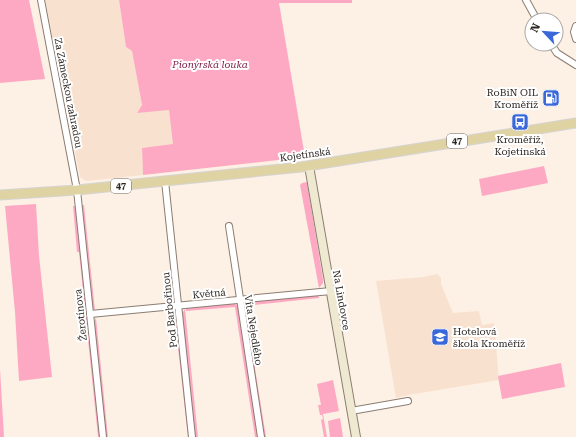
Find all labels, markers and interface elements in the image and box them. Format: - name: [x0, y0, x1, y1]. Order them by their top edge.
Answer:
- north arrow: [524, 12, 564, 52]
- text: N: [528, 21, 543, 34]
- street label: Za Zámeckou zahradou: [52, 37, 85, 150]
- park label: Pionýrská louka: [171, 59, 248, 70]
- place label: RoBiN OIL Kroměříž: [487, 87, 538, 110]
- fuel station icon: RoBiN OIL Kroměříž: [541, 88, 561, 108]
- bus stop icon: Kroměříž, Kojetínská: [510, 112, 530, 132]
- road number: 47: [447, 134, 467, 148]
- place label: Kroměříž, Kojetínská: [494, 134, 546, 157]
- street label: Kojetínská: [279, 145, 332, 164]
- road number: 47: [111, 179, 131, 193]
- street label: Na Lindovce: [331, 269, 352, 331]
- street label: Pod Barbořinou: [160, 271, 179, 348]
- street label: Květná: [192, 287, 227, 300]
- street label: Žerotínova: [72, 288, 89, 342]
- street label: Víta Nejedlého: [243, 294, 265, 366]
- place label: Hotelová škola Kroměříž: [453, 326, 525, 349]
- school or university icon: Hotelová škola Kroměříž: [430, 327, 450, 347]

